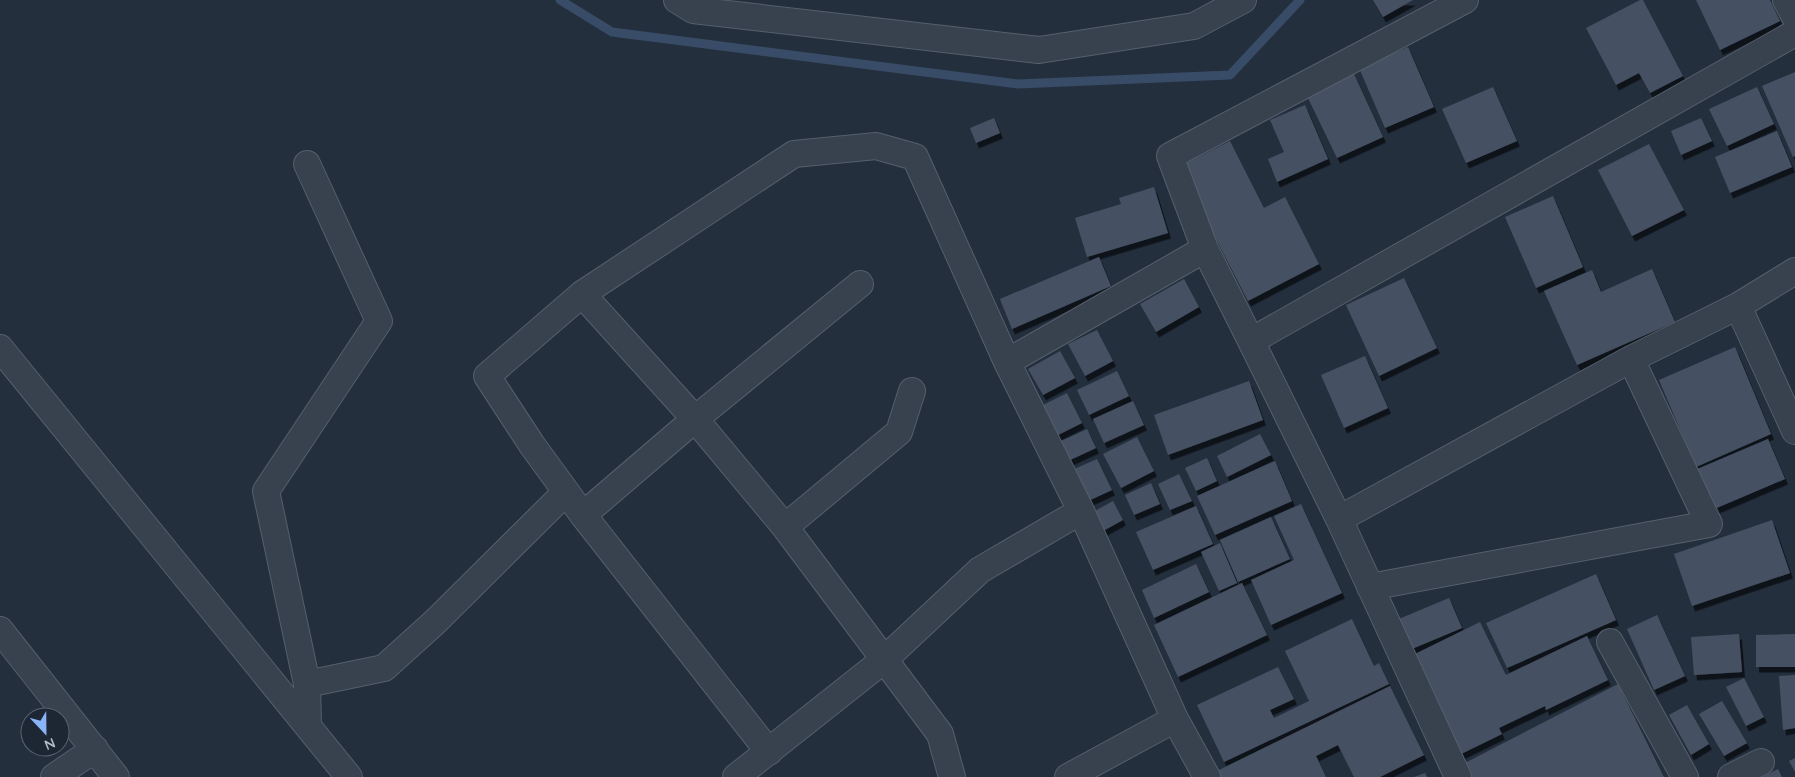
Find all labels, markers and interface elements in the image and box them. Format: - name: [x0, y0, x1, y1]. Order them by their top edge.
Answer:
- north arrow: [20, 707, 70, 757]
- text: N: [42, 734, 58, 754]

